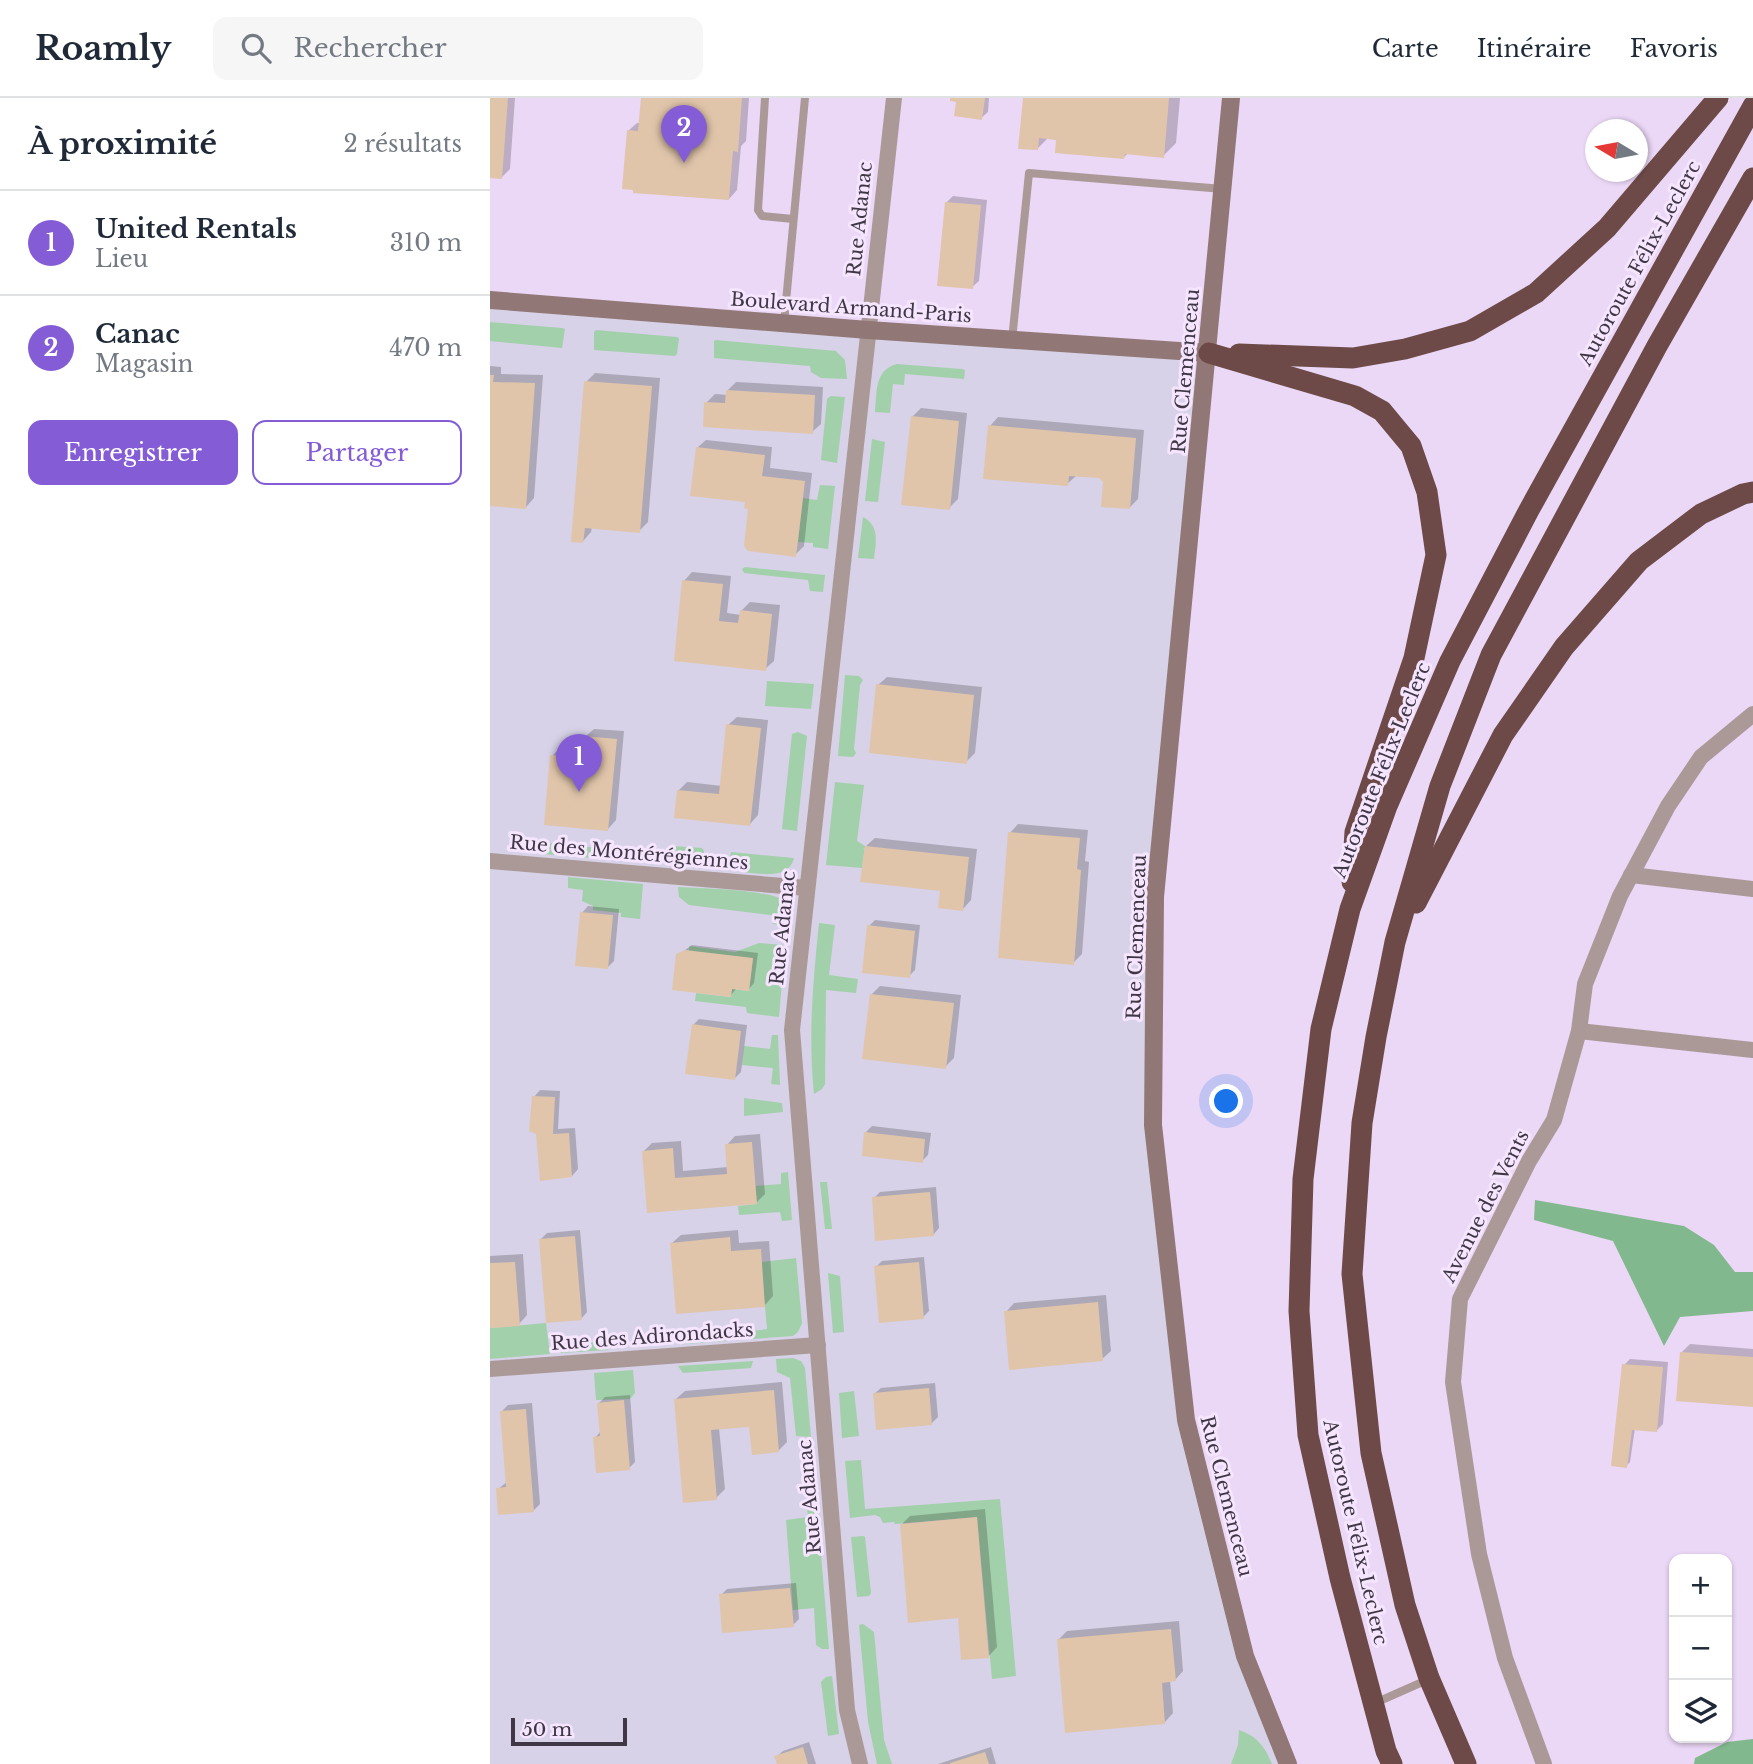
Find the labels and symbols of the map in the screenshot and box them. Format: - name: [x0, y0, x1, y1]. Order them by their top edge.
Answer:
- pin: 2: [661, 105, 707, 163]
- north arrow: [1585, 119, 1648, 182]
- street label: Autoroute Félix-Leclerc: [1573, 157, 1705, 370]
- street label: Rue Adanac: [842, 161, 877, 277]
- street label: Boulevard Armand-Paris: [730, 288, 972, 327]
- street label: Rue Clemenceau: [1167, 288, 1204, 454]
- street label: Autoroute Félix-Leclerc: [1327, 659, 1435, 882]
- pin: 1: [556, 734, 602, 792]
- street label: Rue des Montérégiennes: [509, 831, 749, 874]
- street label: Rue Clemenceau: [1122, 854, 1151, 1020]
- street label: Rue Adanac: [765, 870, 800, 986]
- your location: [1209, 1084, 1243, 1118]
- street label: Avenue des Vents: [1437, 1126, 1534, 1287]
- street label: Rue des Adirondacks: [550, 1318, 754, 1355]
- street label: Rue Clemenceau: [1195, 1413, 1258, 1579]
- street label: Autoroute Félix-Leclerc: [1318, 1416, 1393, 1647]
- street label: Rue Adanac: [793, 1439, 826, 1555]
- scale bar: [511, 1715, 626, 1747]

